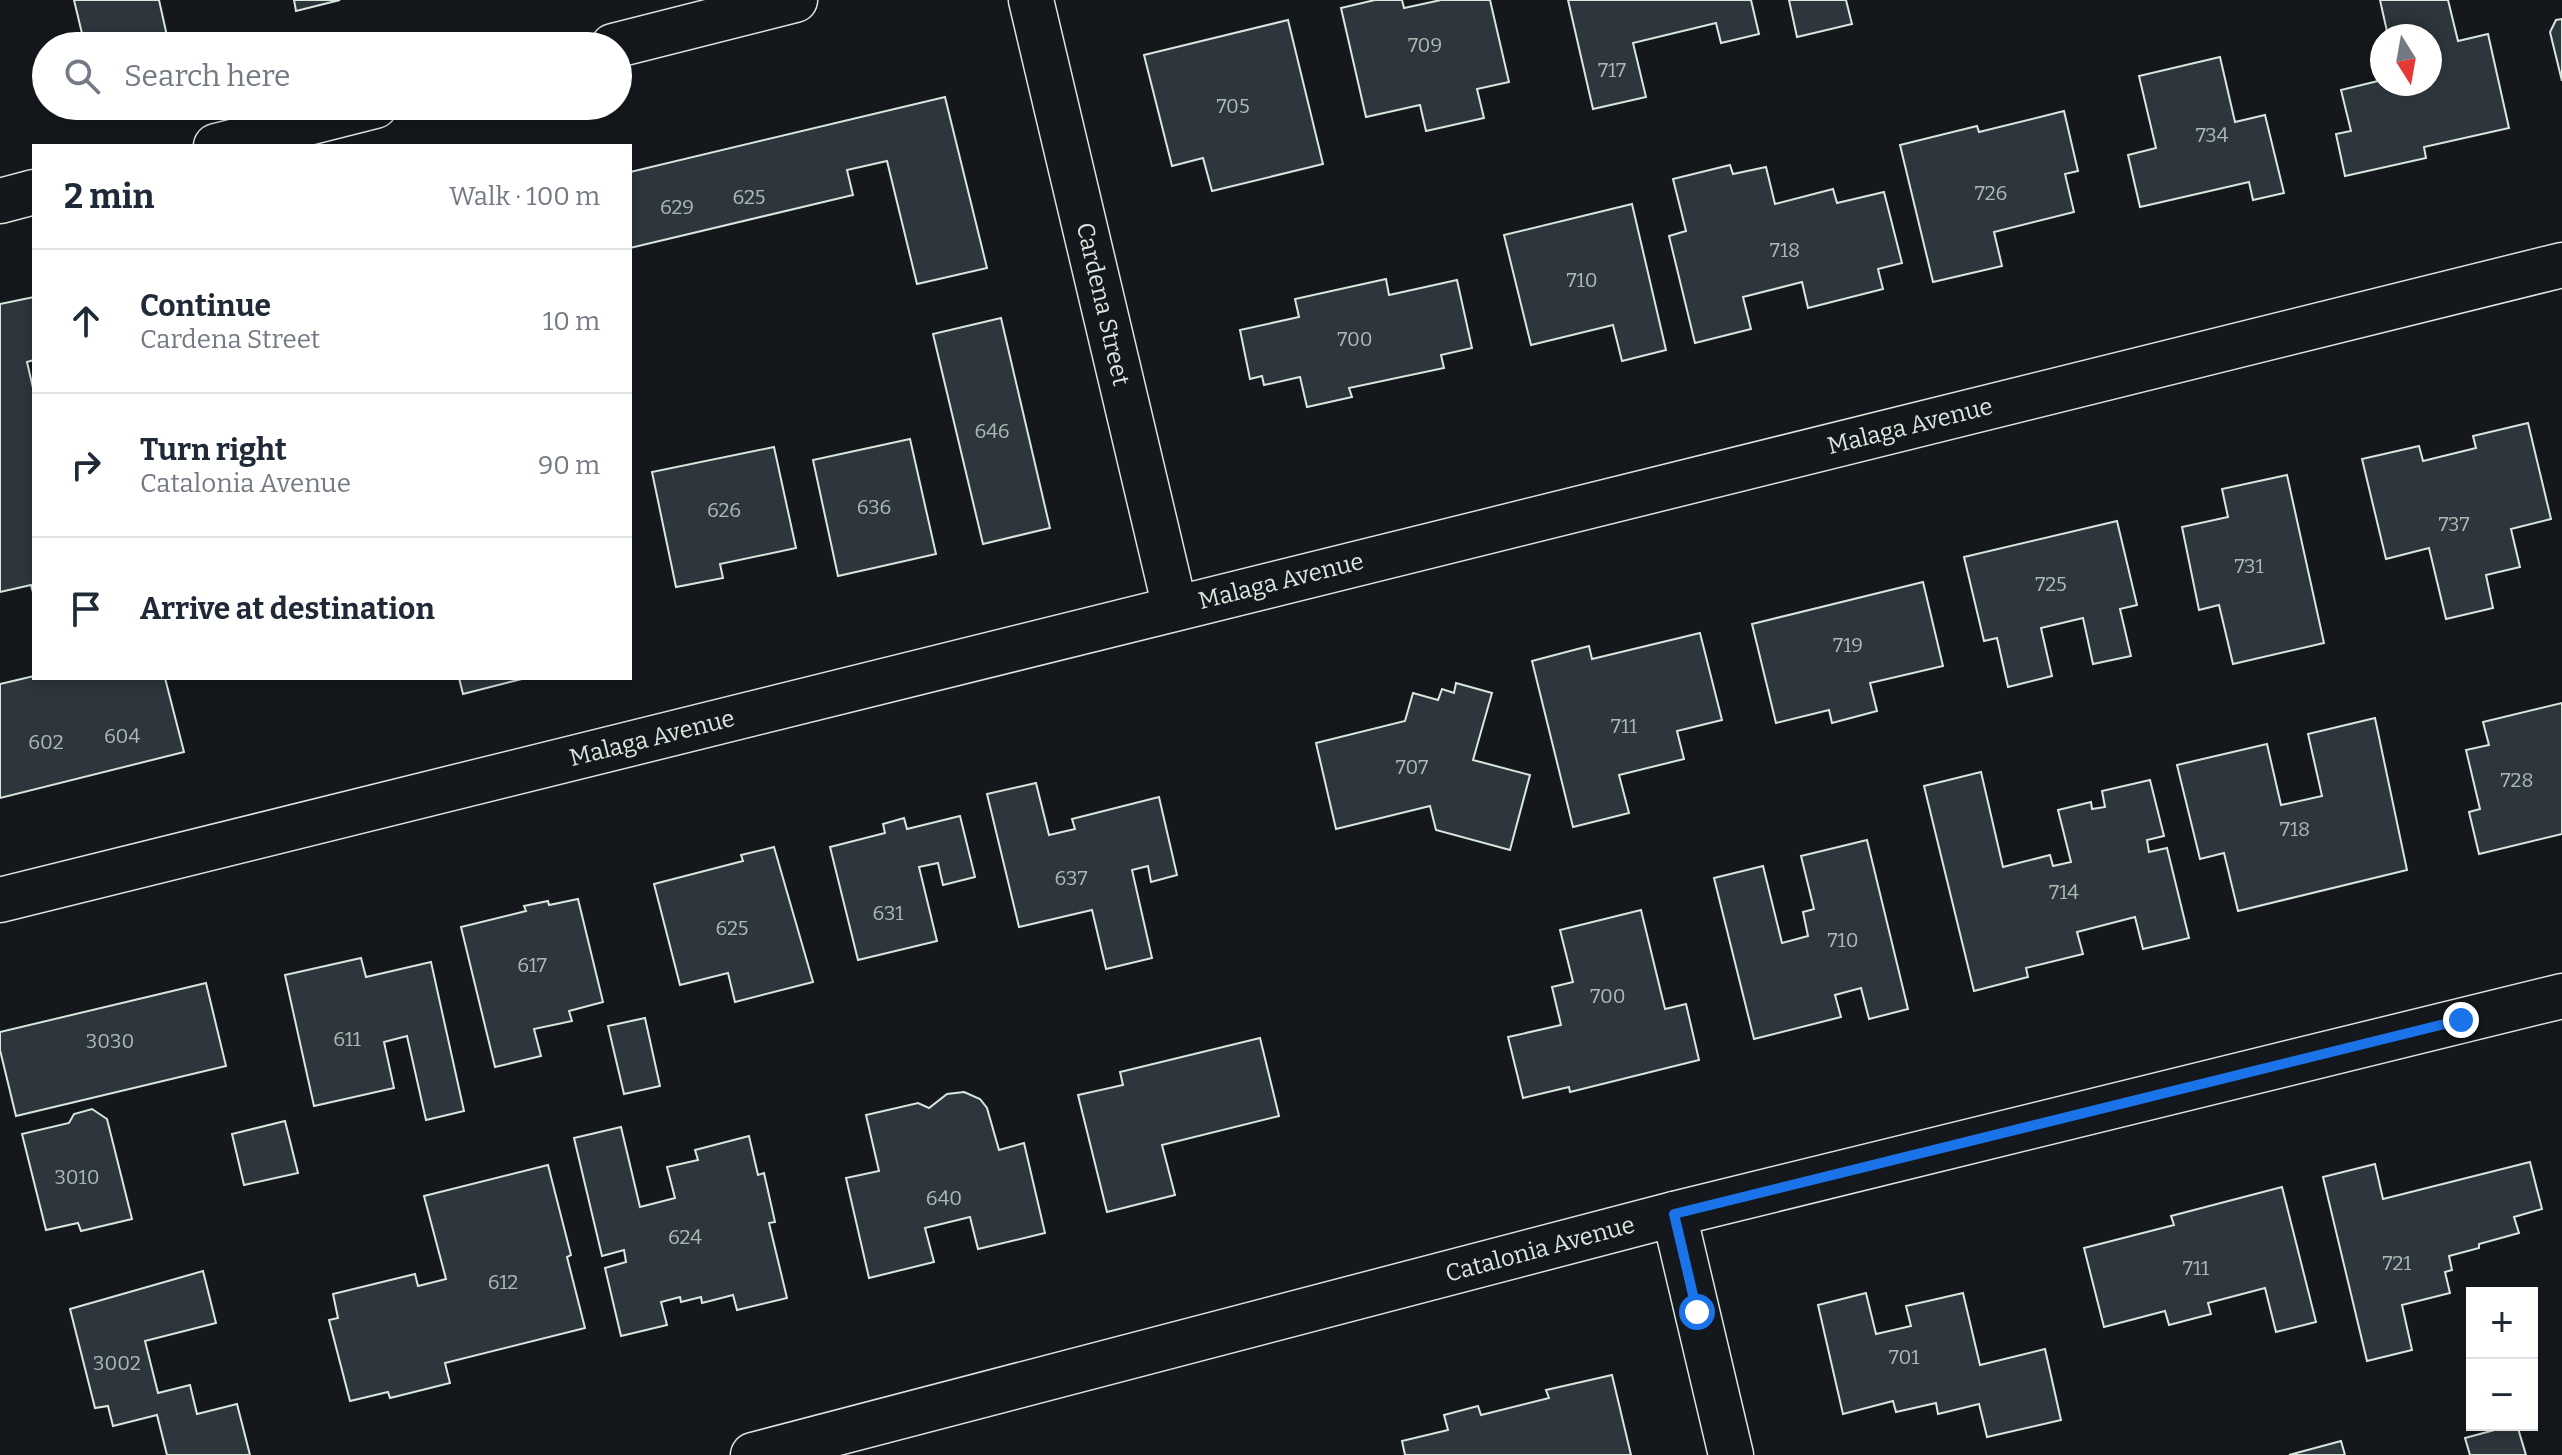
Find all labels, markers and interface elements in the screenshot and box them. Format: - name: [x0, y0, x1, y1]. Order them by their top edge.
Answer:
- north arrow: [2370, 24, 2442, 96]
- search box: [32, 32, 632, 120]
- house number: 709: [1408, 33, 1442, 57]
- icon: search: [60, 54, 104, 98]
- text: Search here: [124, 58, 291, 94]
- house number: 717: [1598, 58, 1626, 82]
- house number: 705: [1216, 94, 1250, 118]
- house number: 734: [2196, 123, 2229, 147]
- text: 2 min: [64, 176, 154, 217]
- text: Walk · 100 m: [449, 181, 600, 212]
- house number: 726: [1975, 181, 2007, 205]
- house number: 625: [732, 185, 766, 209]
- house number: 629: [660, 195, 694, 219]
- street label: Cardena Street: [1071, 220, 1135, 389]
- house number: 718: [1770, 238, 1800, 262]
- house number: 710: [1566, 268, 1598, 292]
- text: Continue: [140, 288, 271, 324]
- icon: ahead: [64, 299, 108, 343]
- text: 10 m: [543, 306, 600, 337]
- text: Cardena Street: [140, 324, 320, 355]
- house number: 700: [1337, 327, 1373, 351]
- street label: Malaga Avenue: [1824, 392, 1996, 460]
- house number: 646: [974, 419, 1010, 443]
- text: Turn right: [140, 432, 287, 468]
- icon: right: [64, 443, 108, 487]
- text: 90 m: [538, 450, 600, 481]
- text: Catalonia Avenue: [140, 468, 351, 499]
- house number: 636: [857, 495, 891, 519]
- house number: 626: [707, 498, 741, 522]
- house number: 737: [2438, 512, 2470, 536]
- street label: Malaga Avenue: [1195, 547, 1367, 615]
- house number: 731: [2234, 554, 2264, 578]
- house number: 725: [2035, 572, 2067, 596]
- icon: arrive: [64, 587, 108, 631]
- text: Arrive at destination: [140, 591, 435, 627]
- house number: 719: [1833, 633, 1863, 657]
- street label: Malaga Avenue: [566, 704, 738, 772]
- house number: 711: [1611, 714, 1637, 738]
- house number: 604: [104, 724, 140, 748]
- house number: 602: [28, 730, 64, 754]
- house number: 707: [1396, 755, 1428, 779]
- house number: 728: [2501, 768, 2533, 792]
- house number: 718: [2280, 817, 2310, 841]
- house number: 637: [1055, 866, 1087, 890]
- house number: 714: [2049, 880, 2079, 904]
- house number: 631: [873, 901, 904, 925]
- house number: 625: [715, 916, 749, 940]
- house number: 710: [1827, 928, 1859, 952]
- house number: 617: [517, 953, 547, 977]
- house number: 700: [1590, 984, 1626, 1008]
- route end: [2443, 1002, 2479, 1038]
- house number: 611: [333, 1027, 361, 1051]
- house number: 3030: [86, 1029, 134, 1053]
- house number: 3010: [54, 1165, 100, 1189]
- house number: 640: [926, 1186, 962, 1210]
- street label: Catalonia Avenue: [1442, 1210, 1638, 1288]
- house number: 624: [668, 1225, 702, 1249]
- house number: 721: [2383, 1251, 2411, 1275]
- house number: 711: [2183, 1256, 2209, 1280]
- house number: 612: [488, 1270, 518, 1294]
- map controls: [2466, 1287, 2538, 1431]
- button: +: [2466, 1287, 2538, 1359]
- route start: [1679, 1294, 1715, 1330]
- house number: 701: [1889, 1345, 1919, 1369]
- house number: 3002: [93, 1351, 141, 1375]
- button: −: [2466, 1359, 2538, 1431]

